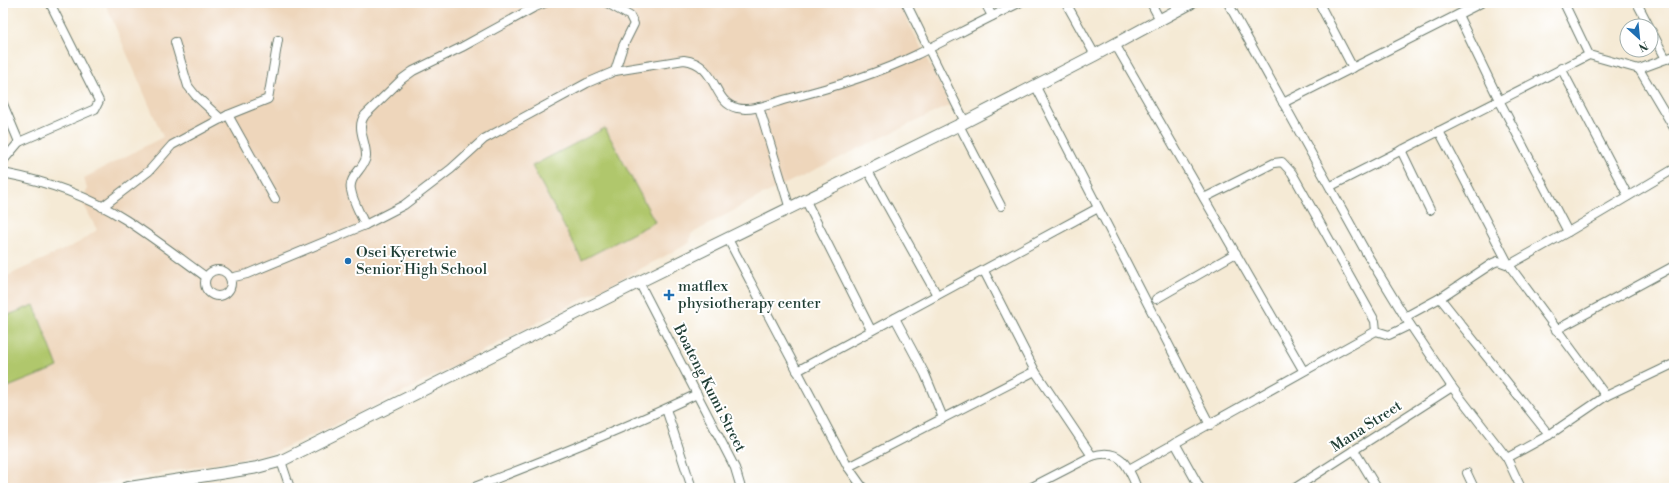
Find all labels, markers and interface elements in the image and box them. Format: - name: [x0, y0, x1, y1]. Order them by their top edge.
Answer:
- north arrow: [1619, 18, 1659, 58]
- text: N: [1636, 38, 1650, 54]
- place label: Osei Kyeretwie Senior High School: [356, 243, 488, 279]
- marker: Osei Kyeretwie Senior High School: [343, 256, 353, 266]
- place label: matflex physiotherapy center: [678, 277, 821, 313]
- marker: matflex physiotherapy center: [663, 289, 675, 301]
- street label: Boateng Kumi Street: [669, 320, 750, 456]
- street label: Mana Street: [1327, 396, 1406, 457]

